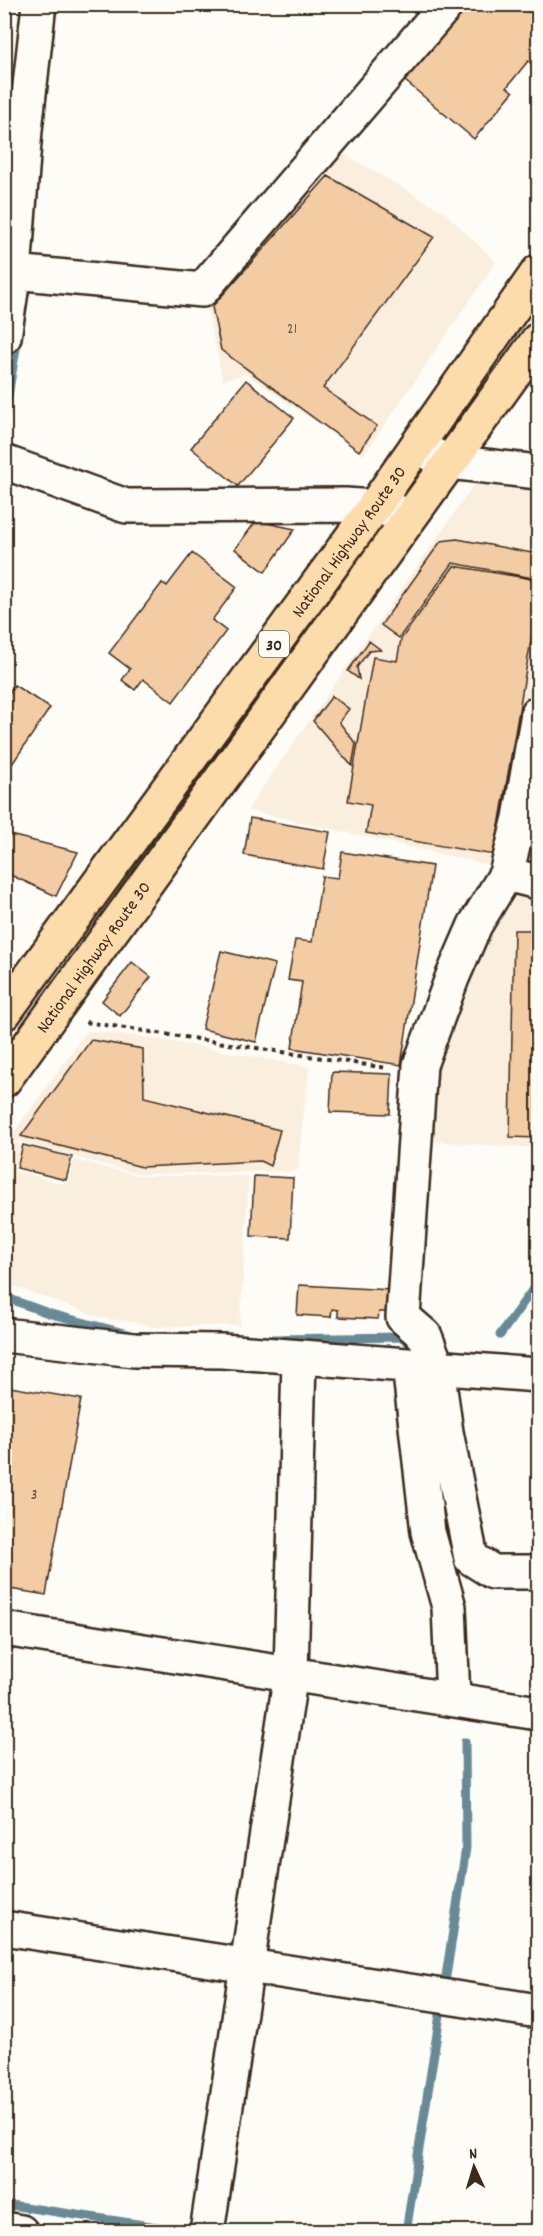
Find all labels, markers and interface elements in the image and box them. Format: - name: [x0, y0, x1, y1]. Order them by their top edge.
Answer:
- house number: 21: [287, 319, 297, 341]
- street label: National Highway Route 30: [287, 462, 414, 624]
- road number: 30: [259, 631, 289, 657]
- street label: National Highway Route 30: [32, 877, 158, 1039]
- house number: 3: [31, 1485, 37, 1507]
- north arrow: [444, 2137, 504, 2197]
- text: N: [468, 2143, 478, 2166]

